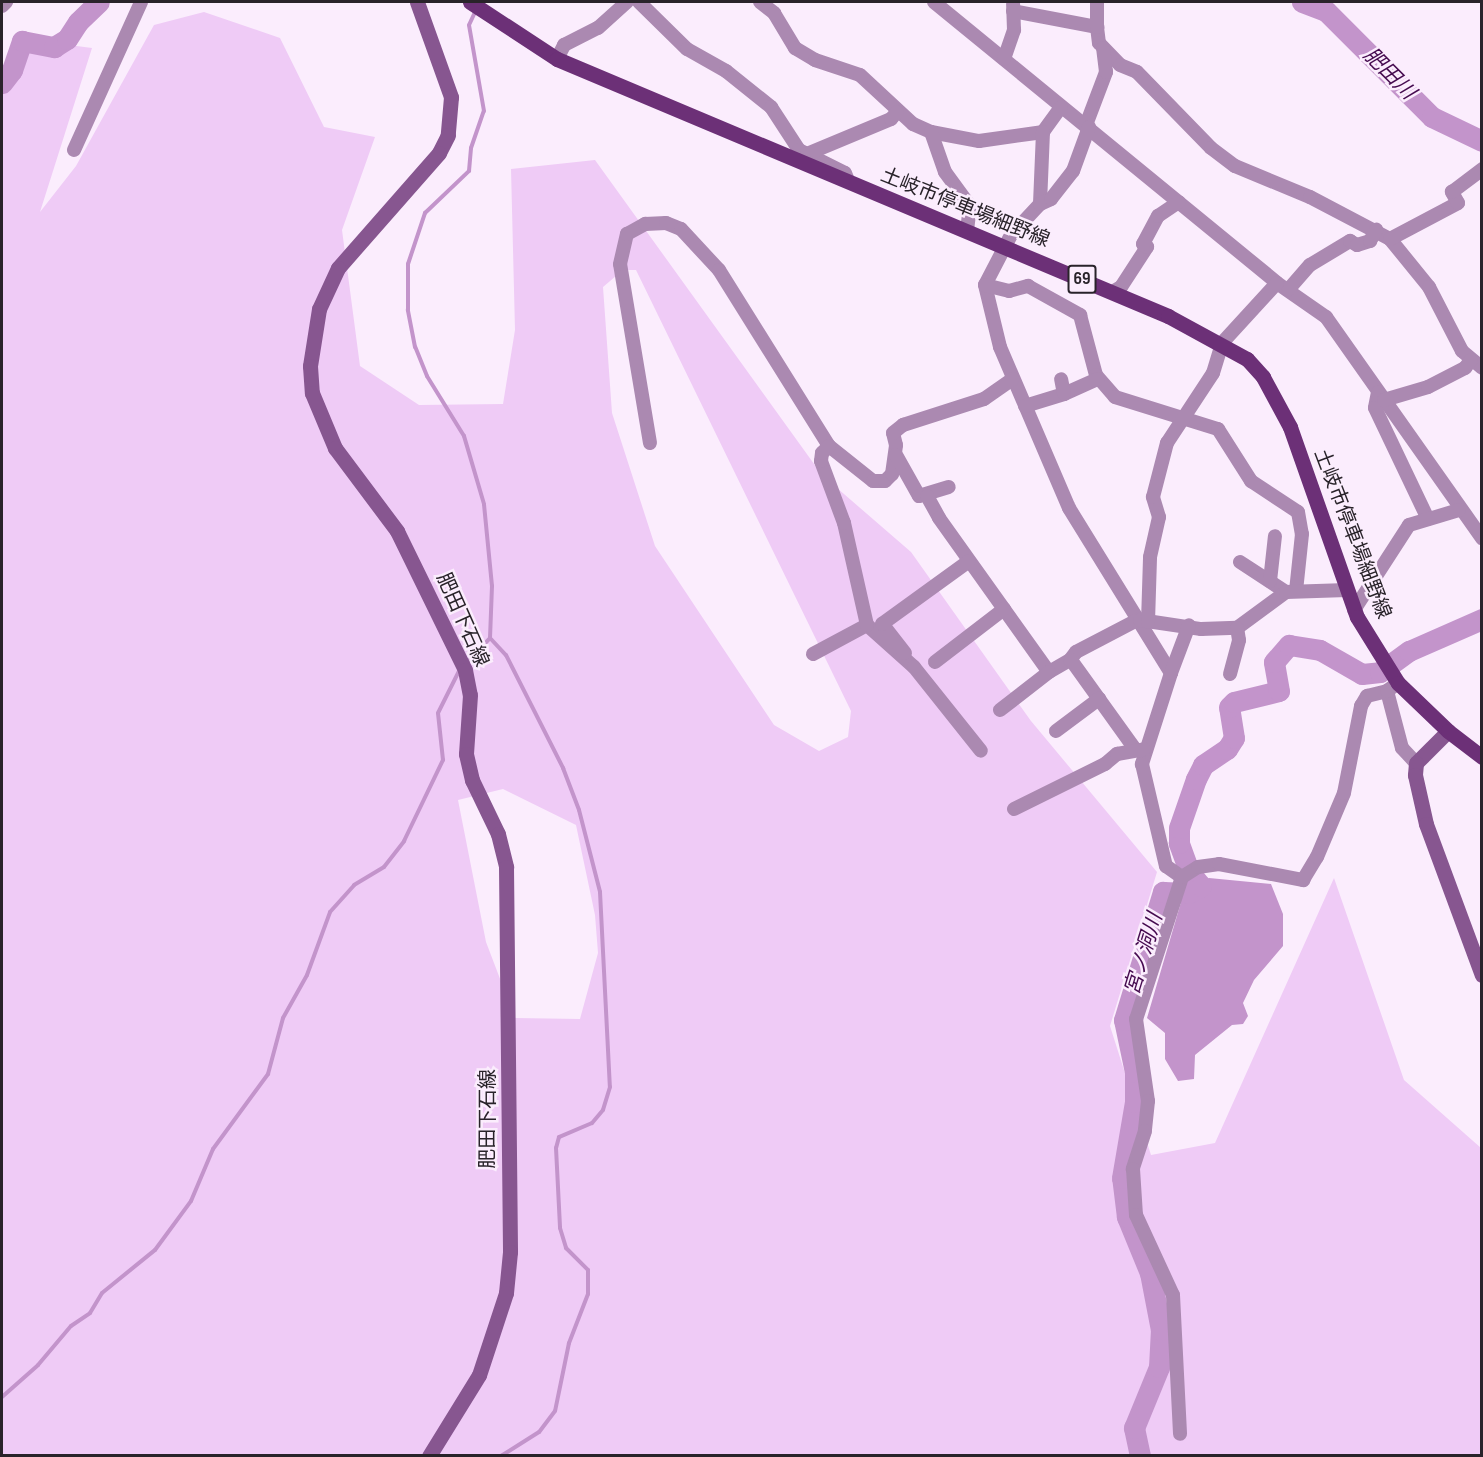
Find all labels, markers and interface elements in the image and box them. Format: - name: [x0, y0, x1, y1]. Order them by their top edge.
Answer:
- water label: 肥田川: [1358, 43, 1420, 105]
- street label: 土岐市停車場細野線: [877, 163, 1053, 253]
- road number: 69: [1067, 264, 1097, 294]
- street label: 土岐市停車場細野線: [1309, 446, 1395, 622]
- street label: 肥田下石線: [431, 569, 493, 671]
- water label: 宮ノ洞川: [1120, 910, 1168, 998]
- street label: 肥田下石線: [476, 1069, 500, 1169]

